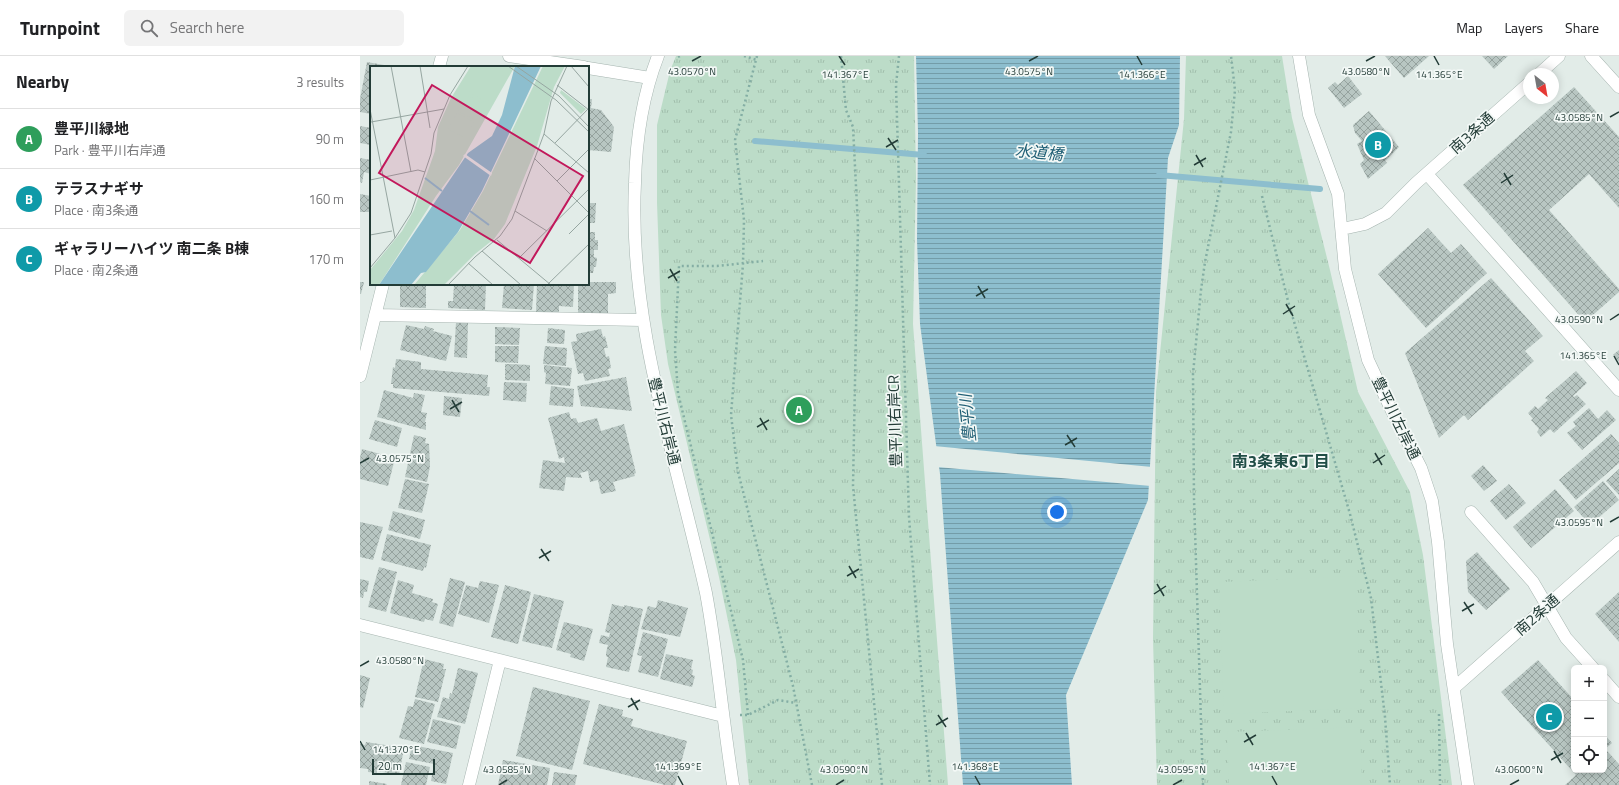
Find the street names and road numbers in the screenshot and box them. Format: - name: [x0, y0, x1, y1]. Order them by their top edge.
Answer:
- street label: 南3条通: [1444, 106, 1499, 159]
- street label: 豊平川左岸通: [1366, 372, 1427, 463]
- street label: 豊平川右岸通: [642, 374, 687, 467]
- street label: 豊平川右岸CR: [881, 374, 908, 468]
- street label: 南2条通: [1509, 588, 1564, 641]

